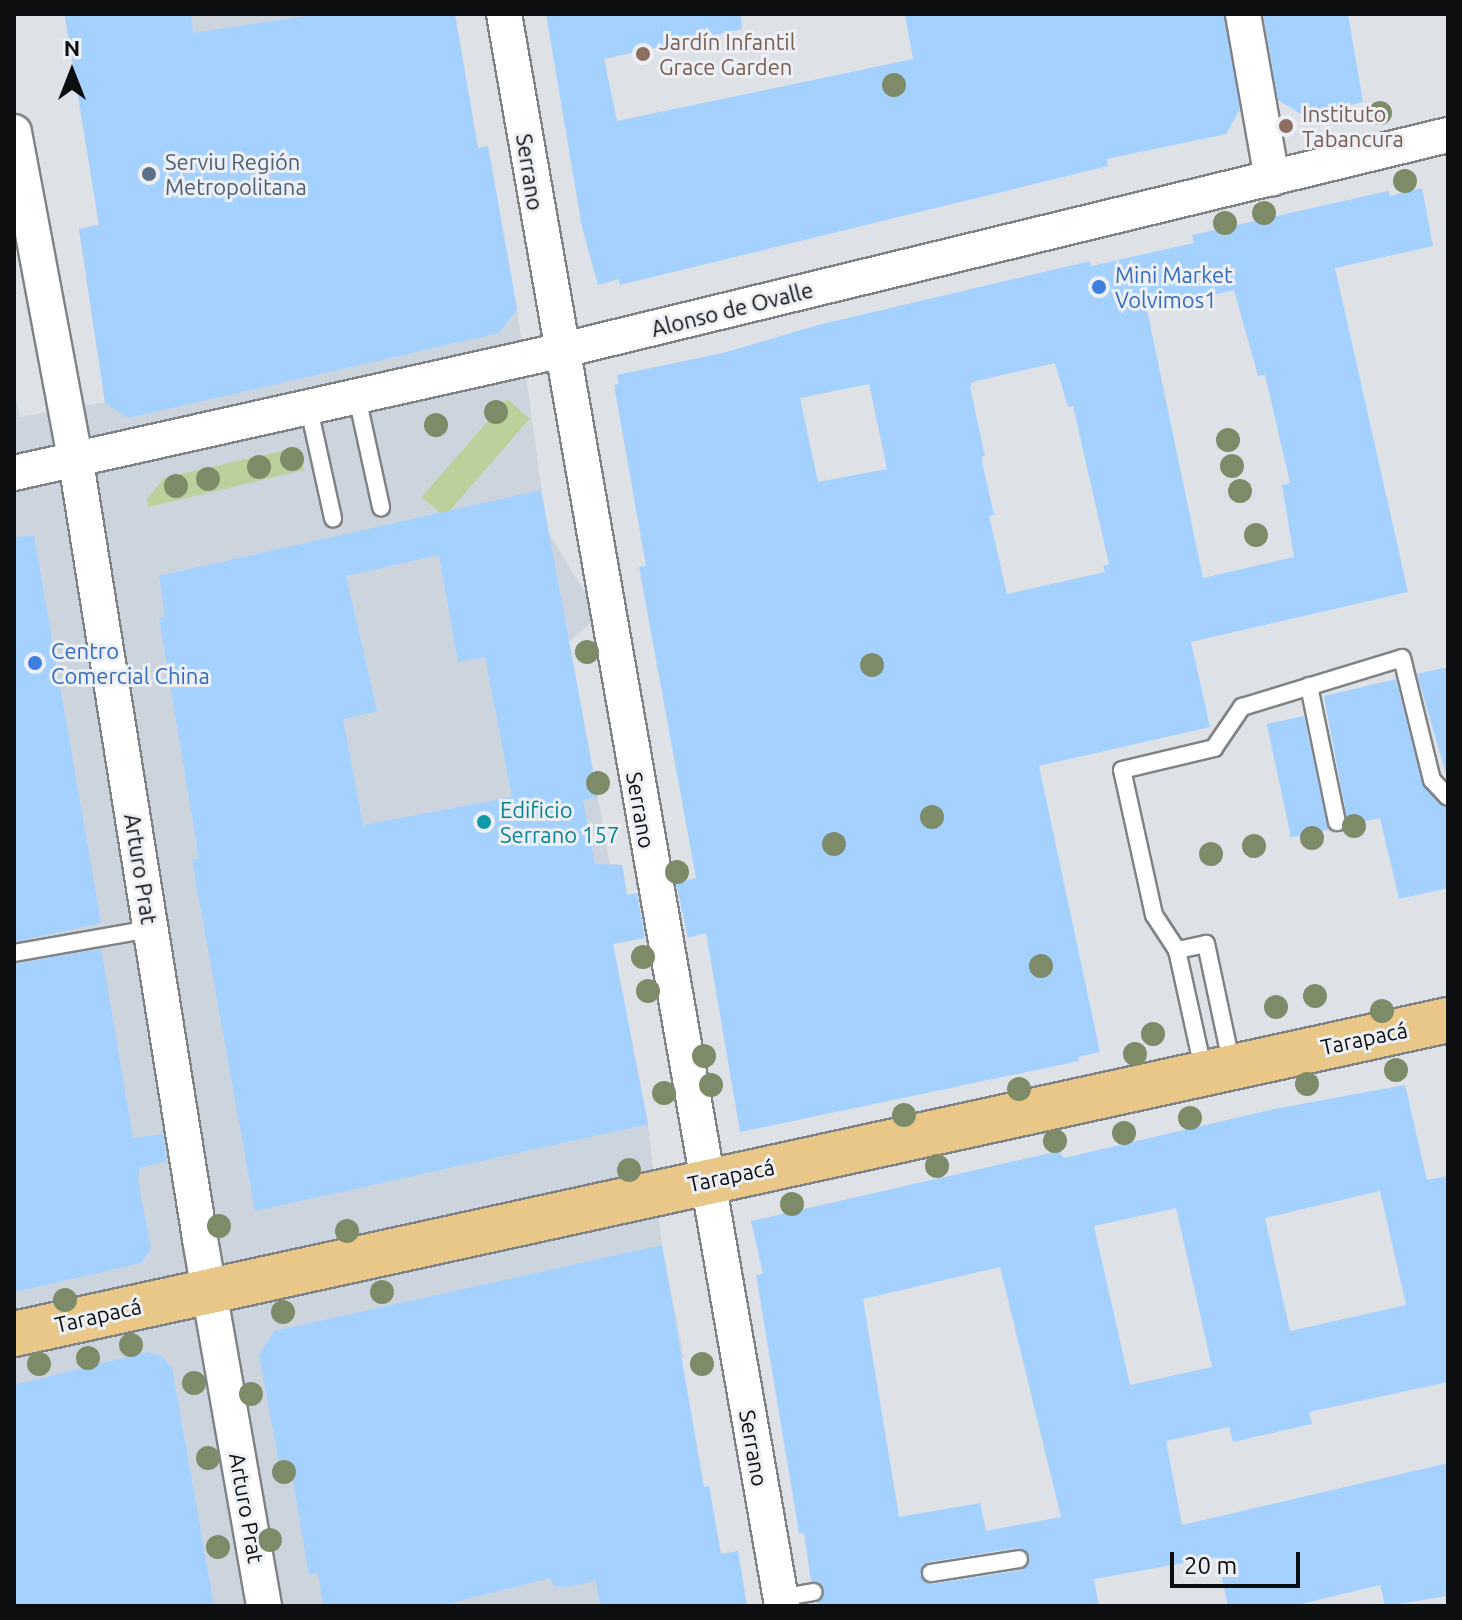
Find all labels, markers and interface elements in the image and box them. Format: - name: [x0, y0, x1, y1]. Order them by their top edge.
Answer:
- place label: Jardín Infantil Grace Garden: [659, 28, 795, 80]
- north arrow: [32, 32, 112, 112]
- text: N: [64, 35, 80, 60]
- marker: Jardín Infantil Grace Garden: [634, 45, 652, 63]
- place label: Instituto Tabancura: [1302, 100, 1404, 152]
- marker: Instituto Tabancura: [1277, 117, 1295, 135]
- street label: Serrano: [511, 132, 549, 212]
- place label: Serviu Región Metropolitana: [165, 148, 307, 200]
- marker: Serviu Región Metropolitana: [140, 165, 158, 183]
- place label: Mini Market Volvimos1: [1115, 261, 1233, 312]
- street label: Alonso de Ovalle: [648, 276, 816, 342]
- marker: Mini Market Volvimos1: [1090, 278, 1108, 296]
- place label: Centro Comercial China: [51, 637, 210, 688]
- marker: Centro Comercial China: [26, 654, 44, 672]
- street label: Serrano: [621, 770, 661, 850]
- place label: Edificio Serrano 157: [500, 796, 619, 848]
- street label: Arturo Prat: [119, 812, 163, 926]
- marker: Edificio Serrano 157: [475, 813, 493, 831]
- street label: Tarapacá: [1318, 1016, 1410, 1060]
- street label: Tarapacá: [685, 1153, 777, 1197]
- street label: Tarapacá: [52, 1292, 144, 1338]
- street label: Serrano: [734, 1408, 774, 1488]
- street label: Arturo Prat: [224, 1451, 270, 1565]
- scale bar: [1174, 1536, 1304, 1586]
- text: 20 m: [1184, 1552, 1237, 1579]

